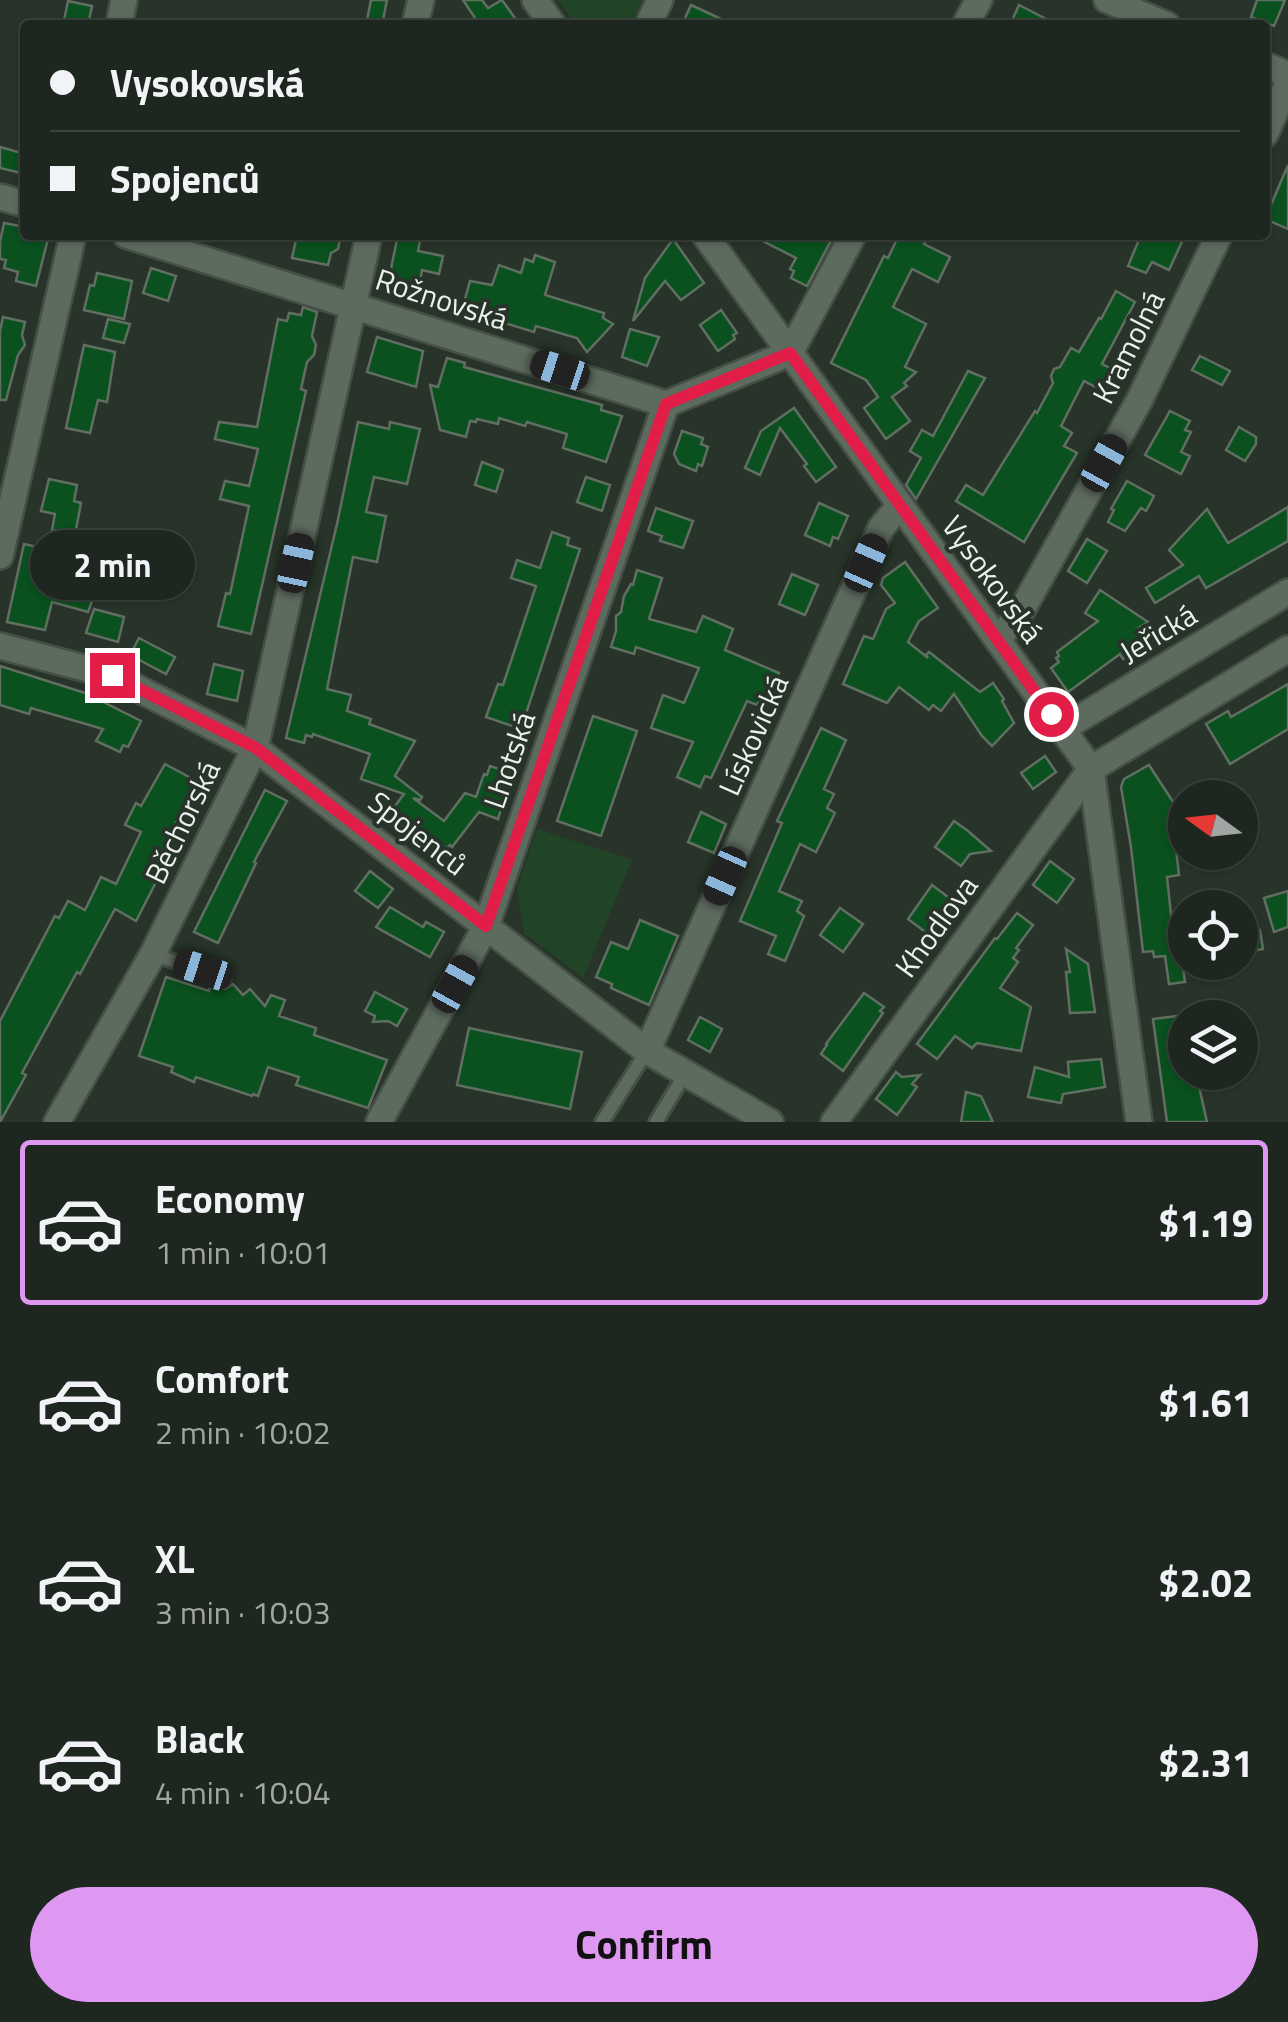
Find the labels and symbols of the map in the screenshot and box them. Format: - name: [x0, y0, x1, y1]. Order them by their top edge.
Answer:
- street label: Rožnovská: [370, 256, 514, 342]
- street label: Kramolná: [1080, 282, 1176, 412]
- car: [527, 346, 593, 394]
- car: [1076, 429, 1132, 497]
- street label: Vysokovská: [931, 505, 1055, 653]
- car: [840, 529, 892, 597]
- callout: 2 min: [29, 530, 194, 600]
- car: [275, 531, 317, 595]
- street label: Jeřická: [1111, 592, 1205, 674]
- route end: [90, 653, 135, 698]
- street label: Lískovická: [706, 667, 800, 803]
- route start: [1029, 692, 1074, 737]
- street label: Lhotská: [471, 705, 547, 815]
- street label: Běchorská: [132, 752, 232, 892]
- street label: Spojenců: [359, 780, 477, 886]
- north arrow: [1168, 780, 1258, 870]
- car: [699, 842, 751, 910]
- street label: Khodlova: [883, 865, 989, 987]
- car: [170, 946, 236, 994]
- car: [427, 950, 483, 1018]

